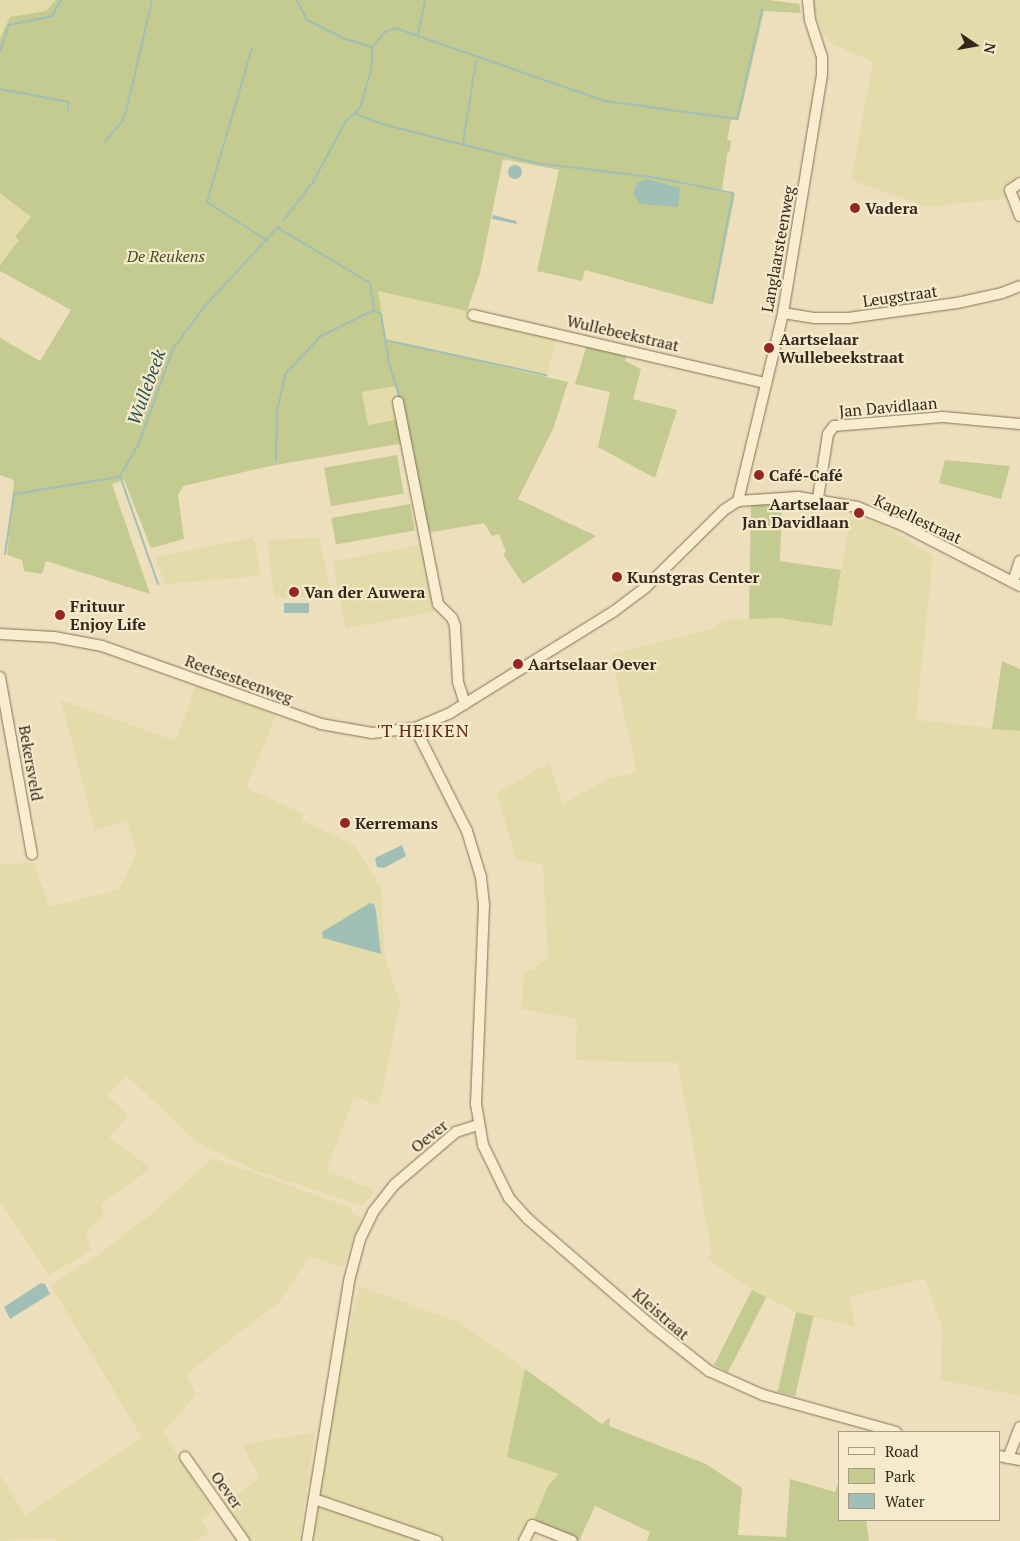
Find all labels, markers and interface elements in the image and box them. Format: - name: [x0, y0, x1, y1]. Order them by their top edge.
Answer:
- north arrow: [950, 20, 1000, 70]
- text: N: [980, 41, 1001, 55]
- street label: Langlaarsteenweg: [757, 184, 799, 314]
- place label: Vadera: [865, 198, 918, 218]
- marker: Vadera: [849, 202, 861, 214]
- park label: De Reukens: [127, 246, 205, 266]
- street label: Leugstraat: [861, 281, 939, 311]
- street label: Wullebeekstraat: [565, 311, 681, 355]
- place label: Aartselaar Wullebeekstraat: [779, 329, 904, 367]
- marker: Aartselaar Wullebeekstraat: [763, 342, 775, 354]
- water label: Wullebeek: [122, 346, 170, 428]
- street label: Jan Davidlaan: [838, 393, 938, 421]
- place label: Café-Café: [769, 465, 843, 485]
- marker: Café-Café: [753, 469, 765, 481]
- street label: Kapellestraat: [871, 490, 965, 548]
- place label: Aartselaar Jan Davidlaan: [742, 494, 849, 532]
- marker: Aartselaar Jan Davidlaan: [853, 507, 865, 519]
- place label: Kunstgras Center: [627, 567, 759, 587]
- marker: Kunstgras Center: [611, 571, 623, 583]
- place label: Van der Auwera: [304, 582, 426, 602]
- marker: Van der Auwera: [288, 586, 300, 598]
- place label: Frituur Enjoy Life: [70, 596, 146, 634]
- marker: Frituur Enjoy Life: [54, 609, 66, 621]
- street label: Reetsesteenweg: [182, 651, 296, 707]
- place label: Aartselaar Oever: [528, 654, 656, 674]
- marker: Aartselaar Oever: [512, 658, 524, 670]
- district label: 'T HEIKEN: [375, 719, 471, 741]
- street label: Bekersveld: [15, 724, 47, 802]
- place label: Kerremans: [355, 813, 438, 833]
- marker: Kerremans: [339, 817, 351, 829]
- street label: Oever: [407, 1115, 451, 1157]
- street label: Kleistraat: [629, 1284, 693, 1344]
- legend: [838, 1431, 1000, 1521]
- text: Road: [885, 1441, 918, 1461]
- text: Park: [885, 1466, 915, 1486]
- street label: Oever: [207, 1468, 247, 1512]
- text: Water: [885, 1491, 924, 1511]

